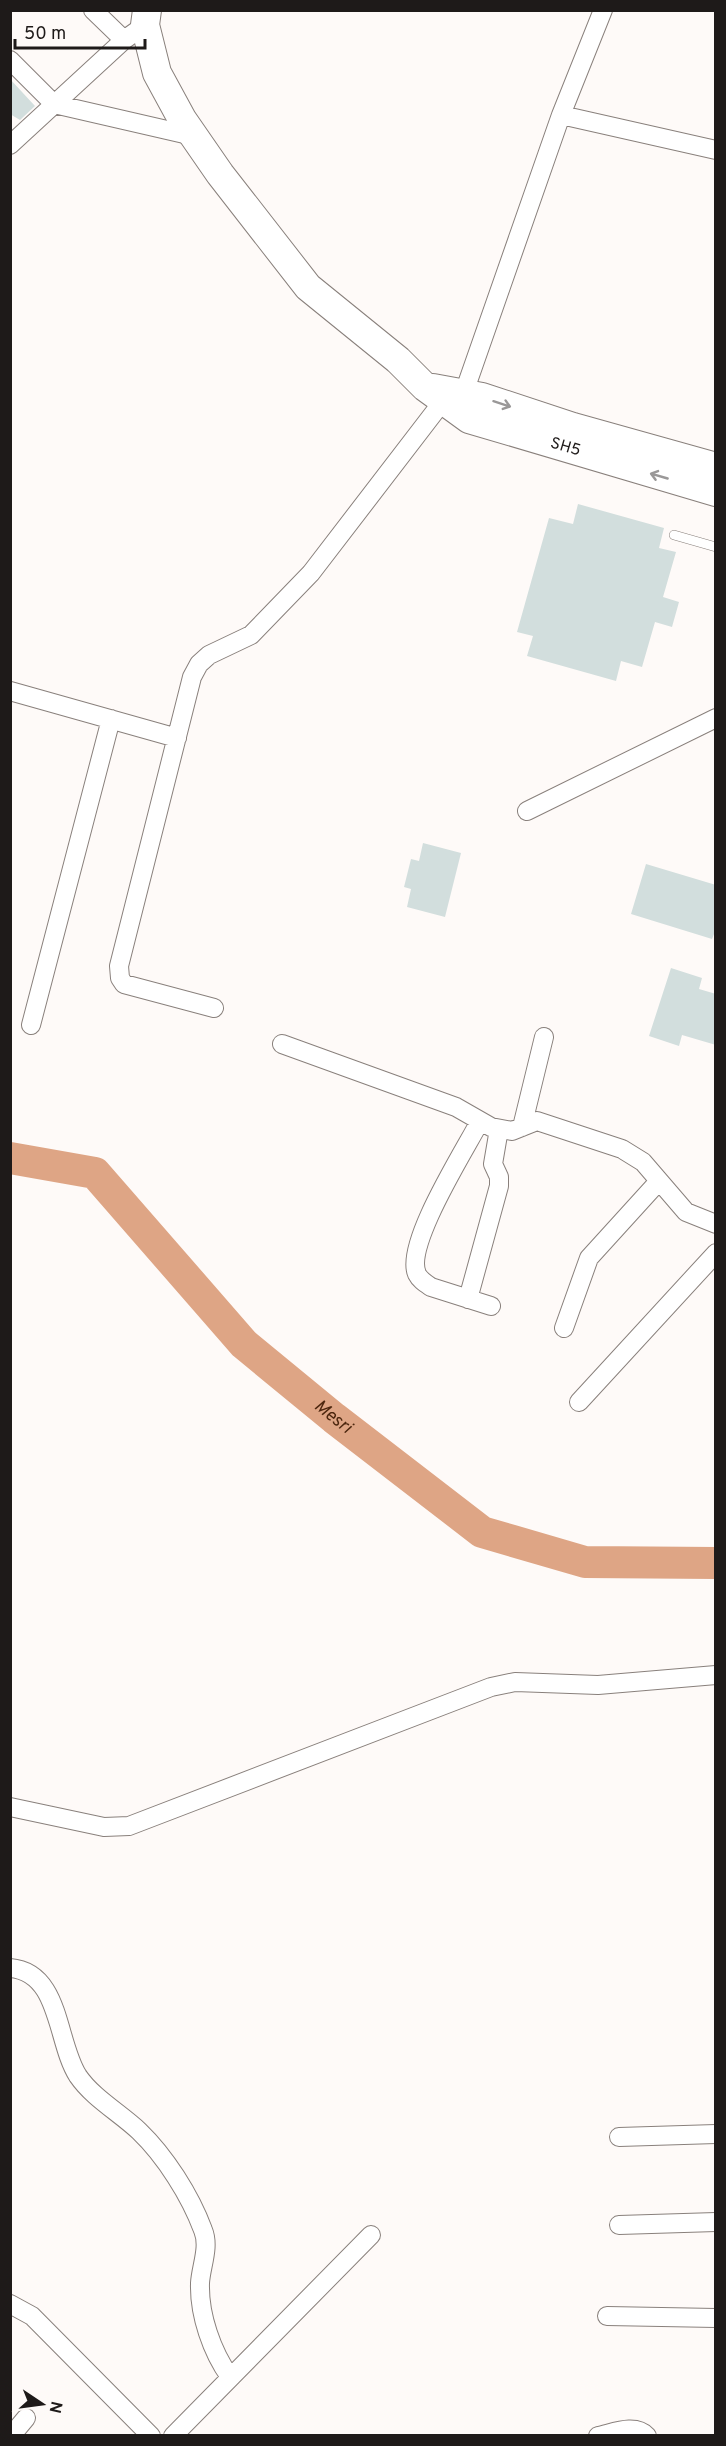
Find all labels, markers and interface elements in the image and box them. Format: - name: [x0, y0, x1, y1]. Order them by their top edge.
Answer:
- scale bar: [15, 12, 146, 50]
- text: 50 m: [24, 23, 66, 46]
- one-way arrow: [492, 399, 511, 410]
- street label: SH5: [548, 434, 583, 461]
- one-way arrow: [650, 470, 669, 481]
- water label: Mesri: [309, 1395, 358, 1440]
- north arrow: [12, 2374, 72, 2434]
- text: N: [44, 2399, 66, 2415]

